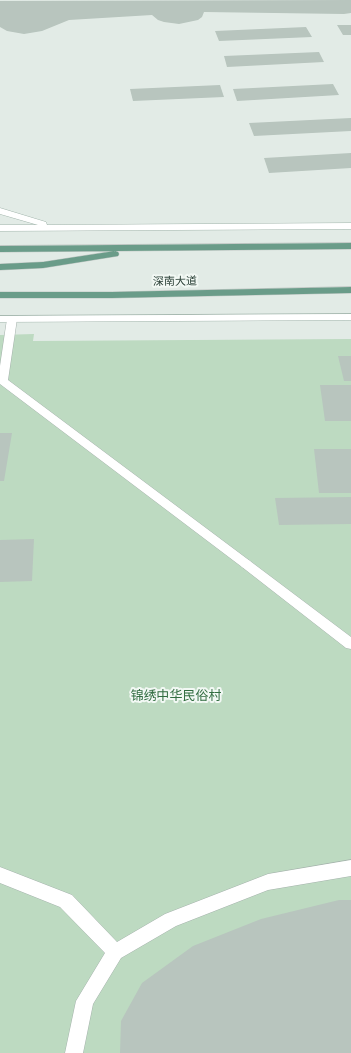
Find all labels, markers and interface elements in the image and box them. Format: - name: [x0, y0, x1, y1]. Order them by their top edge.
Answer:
- street label: 深南大道: [153, 275, 197, 289]
- park label: 锦绣中华民俗村: [131, 689, 221, 705]

